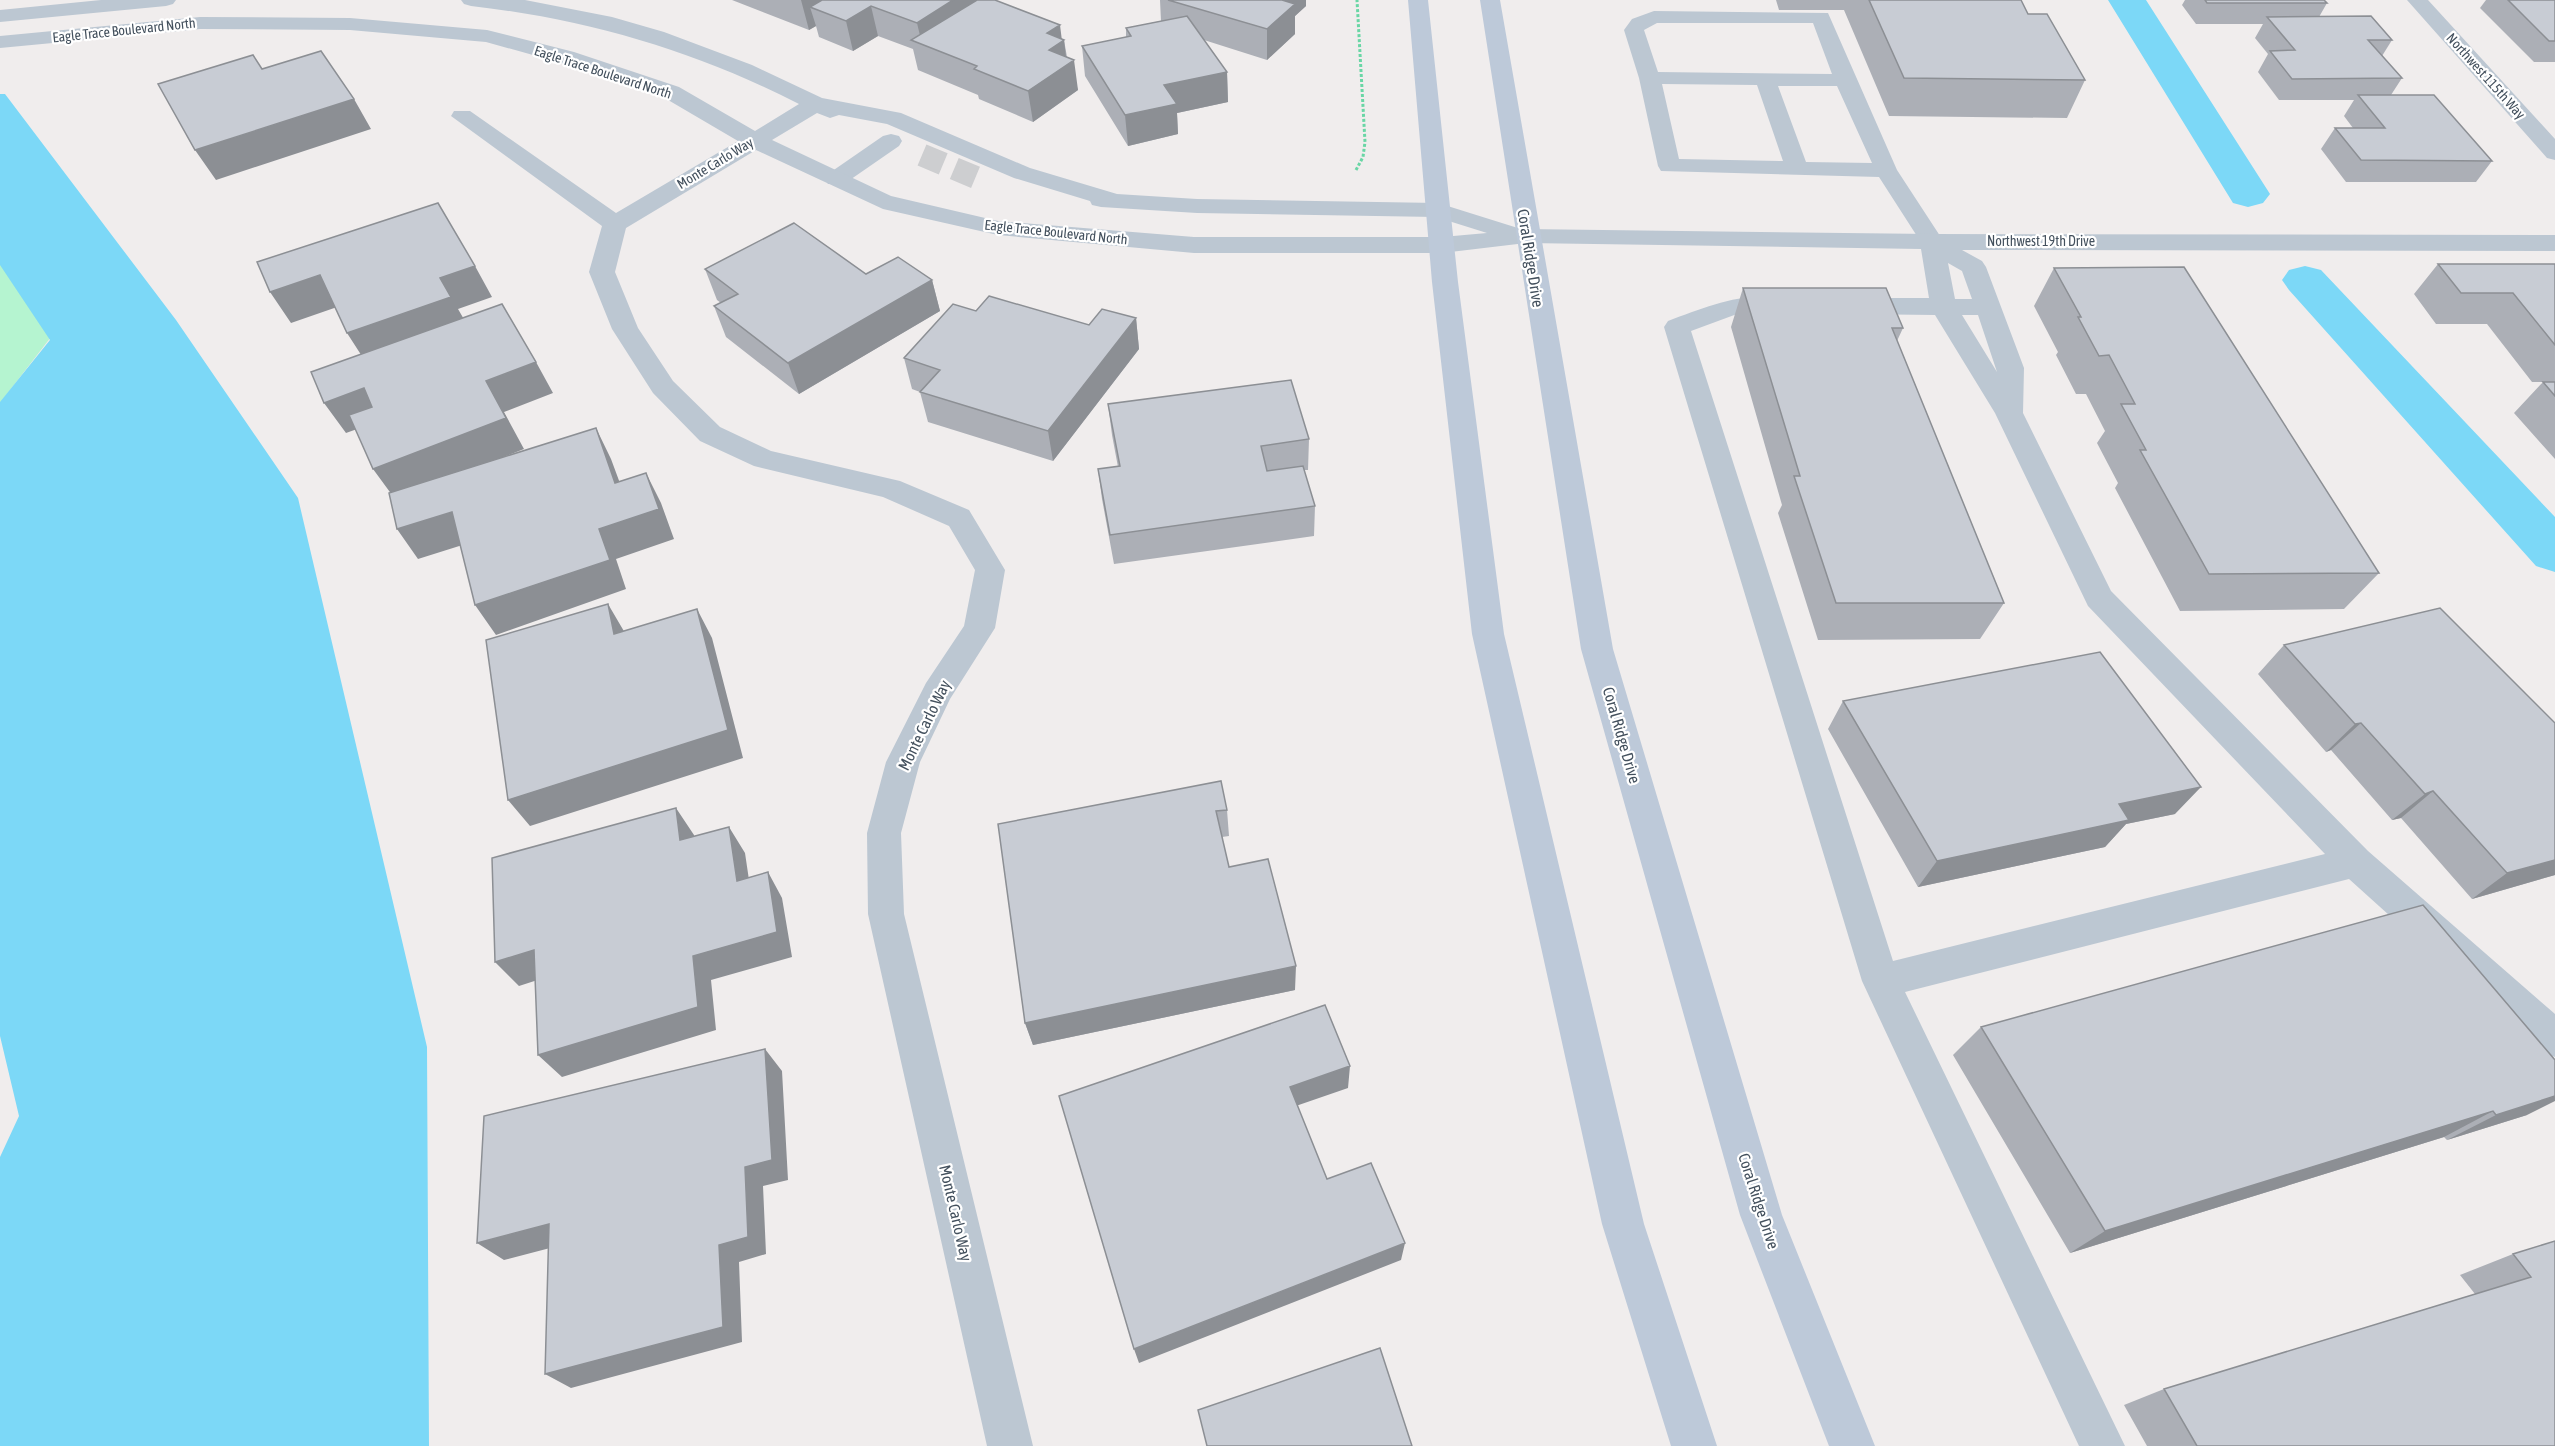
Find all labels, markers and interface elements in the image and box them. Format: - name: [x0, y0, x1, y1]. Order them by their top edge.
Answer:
- street label: Eagle Trace Boulevard North: [52, 15, 196, 45]
- street label: Northwest 115th Way: [2443, 30, 2529, 122]
- street label: Eagle Trace Boulevard North: [532, 42, 674, 102]
- street label: Monte Carlo Way: [674, 134, 756, 192]
- street label: Coral Ridge Drive: [1513, 208, 1548, 309]
- street label: Eagle Trace Boulevard North: [984, 217, 1128, 247]
- street label: Northwest 19th Drive: [1987, 233, 2095, 249]
- street label: Monte Carlo Way: [894, 677, 955, 774]
- street label: Coral Ridge Drive: [1599, 685, 1644, 786]
- street label: Coral Ridge Drive: [1734, 1151, 1783, 1251]
- street label: Monte Carlo Way: [935, 1163, 976, 1263]

